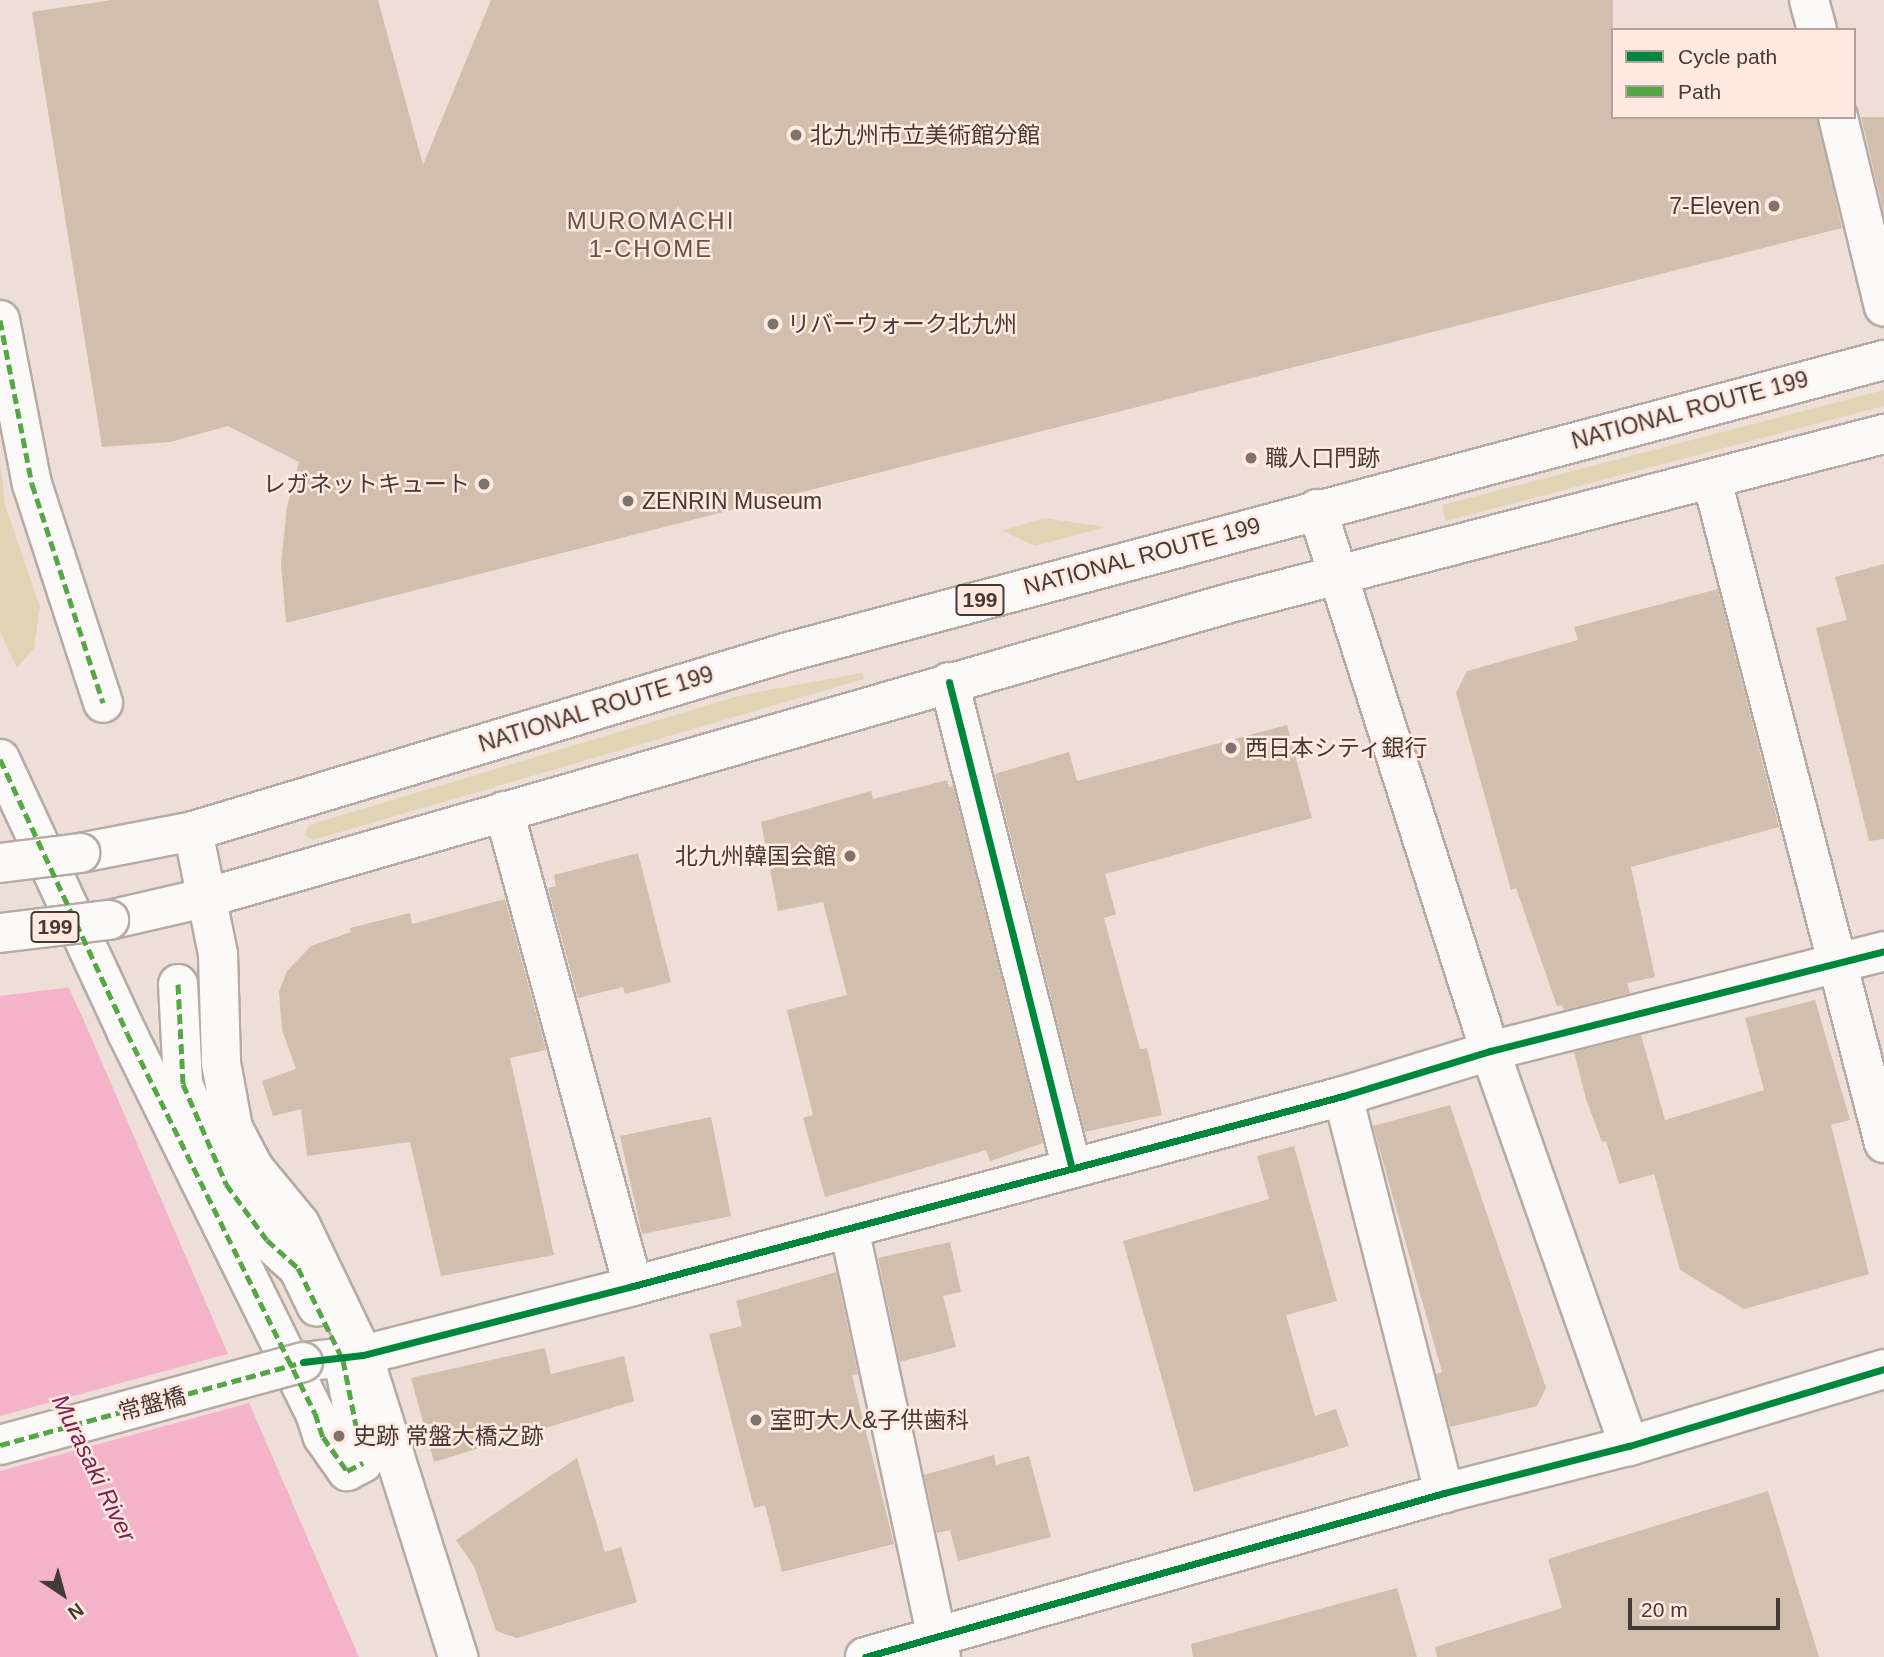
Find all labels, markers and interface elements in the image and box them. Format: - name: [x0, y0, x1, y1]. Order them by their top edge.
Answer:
- legend: [1611, 28, 1856, 119]
- text: Cycle path: [1678, 45, 1777, 68]
- text: Path: [1678, 80, 1721, 103]
- place label: 北九州市立美術館分館: [810, 121, 1040, 149]
- marker: 北九州市立美術館分館: [788, 127, 804, 143]
- place label: 7-Eleven: [1669, 192, 1760, 220]
- marker: 7-Eleven: [1766, 198, 1782, 214]
- district label: MUROMACHI 1-CHOME: [568, 207, 734, 263]
- place label: リバーウォーク北九州: [787, 310, 1017, 338]
- marker: リバーウォーク北九州: [765, 316, 781, 332]
- street label: NATIONAL ROUTE 199: [1568, 365, 1812, 455]
- place label: 職人口門跡: [1265, 444, 1380, 472]
- marker: 職人口門跡: [1243, 450, 1259, 466]
- place label: レガネットキュート: [263, 470, 470, 498]
- marker: レガネットキュート: [476, 476, 492, 492]
- place label: ZENRIN Museum: [642, 487, 822, 515]
- marker: ZENRIN Museum: [620, 493, 636, 509]
- street label: NATIONAL ROUTE 199: [1020, 511, 1264, 601]
- road number: 199: [954, 582, 1006, 618]
- street label: NATIONAL ROUTE 199: [475, 660, 717, 758]
- place label: 西日本シティ銀行: [1245, 734, 1429, 762]
- marker: 西日本シティ銀行: [1223, 740, 1239, 756]
- place label: 北九州韓国会館: [675, 842, 836, 870]
- marker: 北九州韓国会館: [842, 848, 858, 864]
- road number: 199: [29, 909, 81, 944]
- street label: 常盤橋: [115, 1382, 189, 1426]
- water label: Murasaki River: [46, 1390, 142, 1546]
- place label: 室町大人&子供歯科: [770, 1406, 969, 1434]
- marker: 室町大人&子供歯科: [748, 1412, 764, 1428]
- place label: 史跡 常盤大橋之跡: [353, 1422, 543, 1450]
- marker: 史跡 常盤大橋之跡: [331, 1428, 347, 1444]
- north arrow: [28, 1559, 98, 1629]
- scale bar: [1632, 1584, 1784, 1628]
- text: 20 m: [1641, 1598, 1688, 1621]
- text: N: [64, 1599, 87, 1624]

